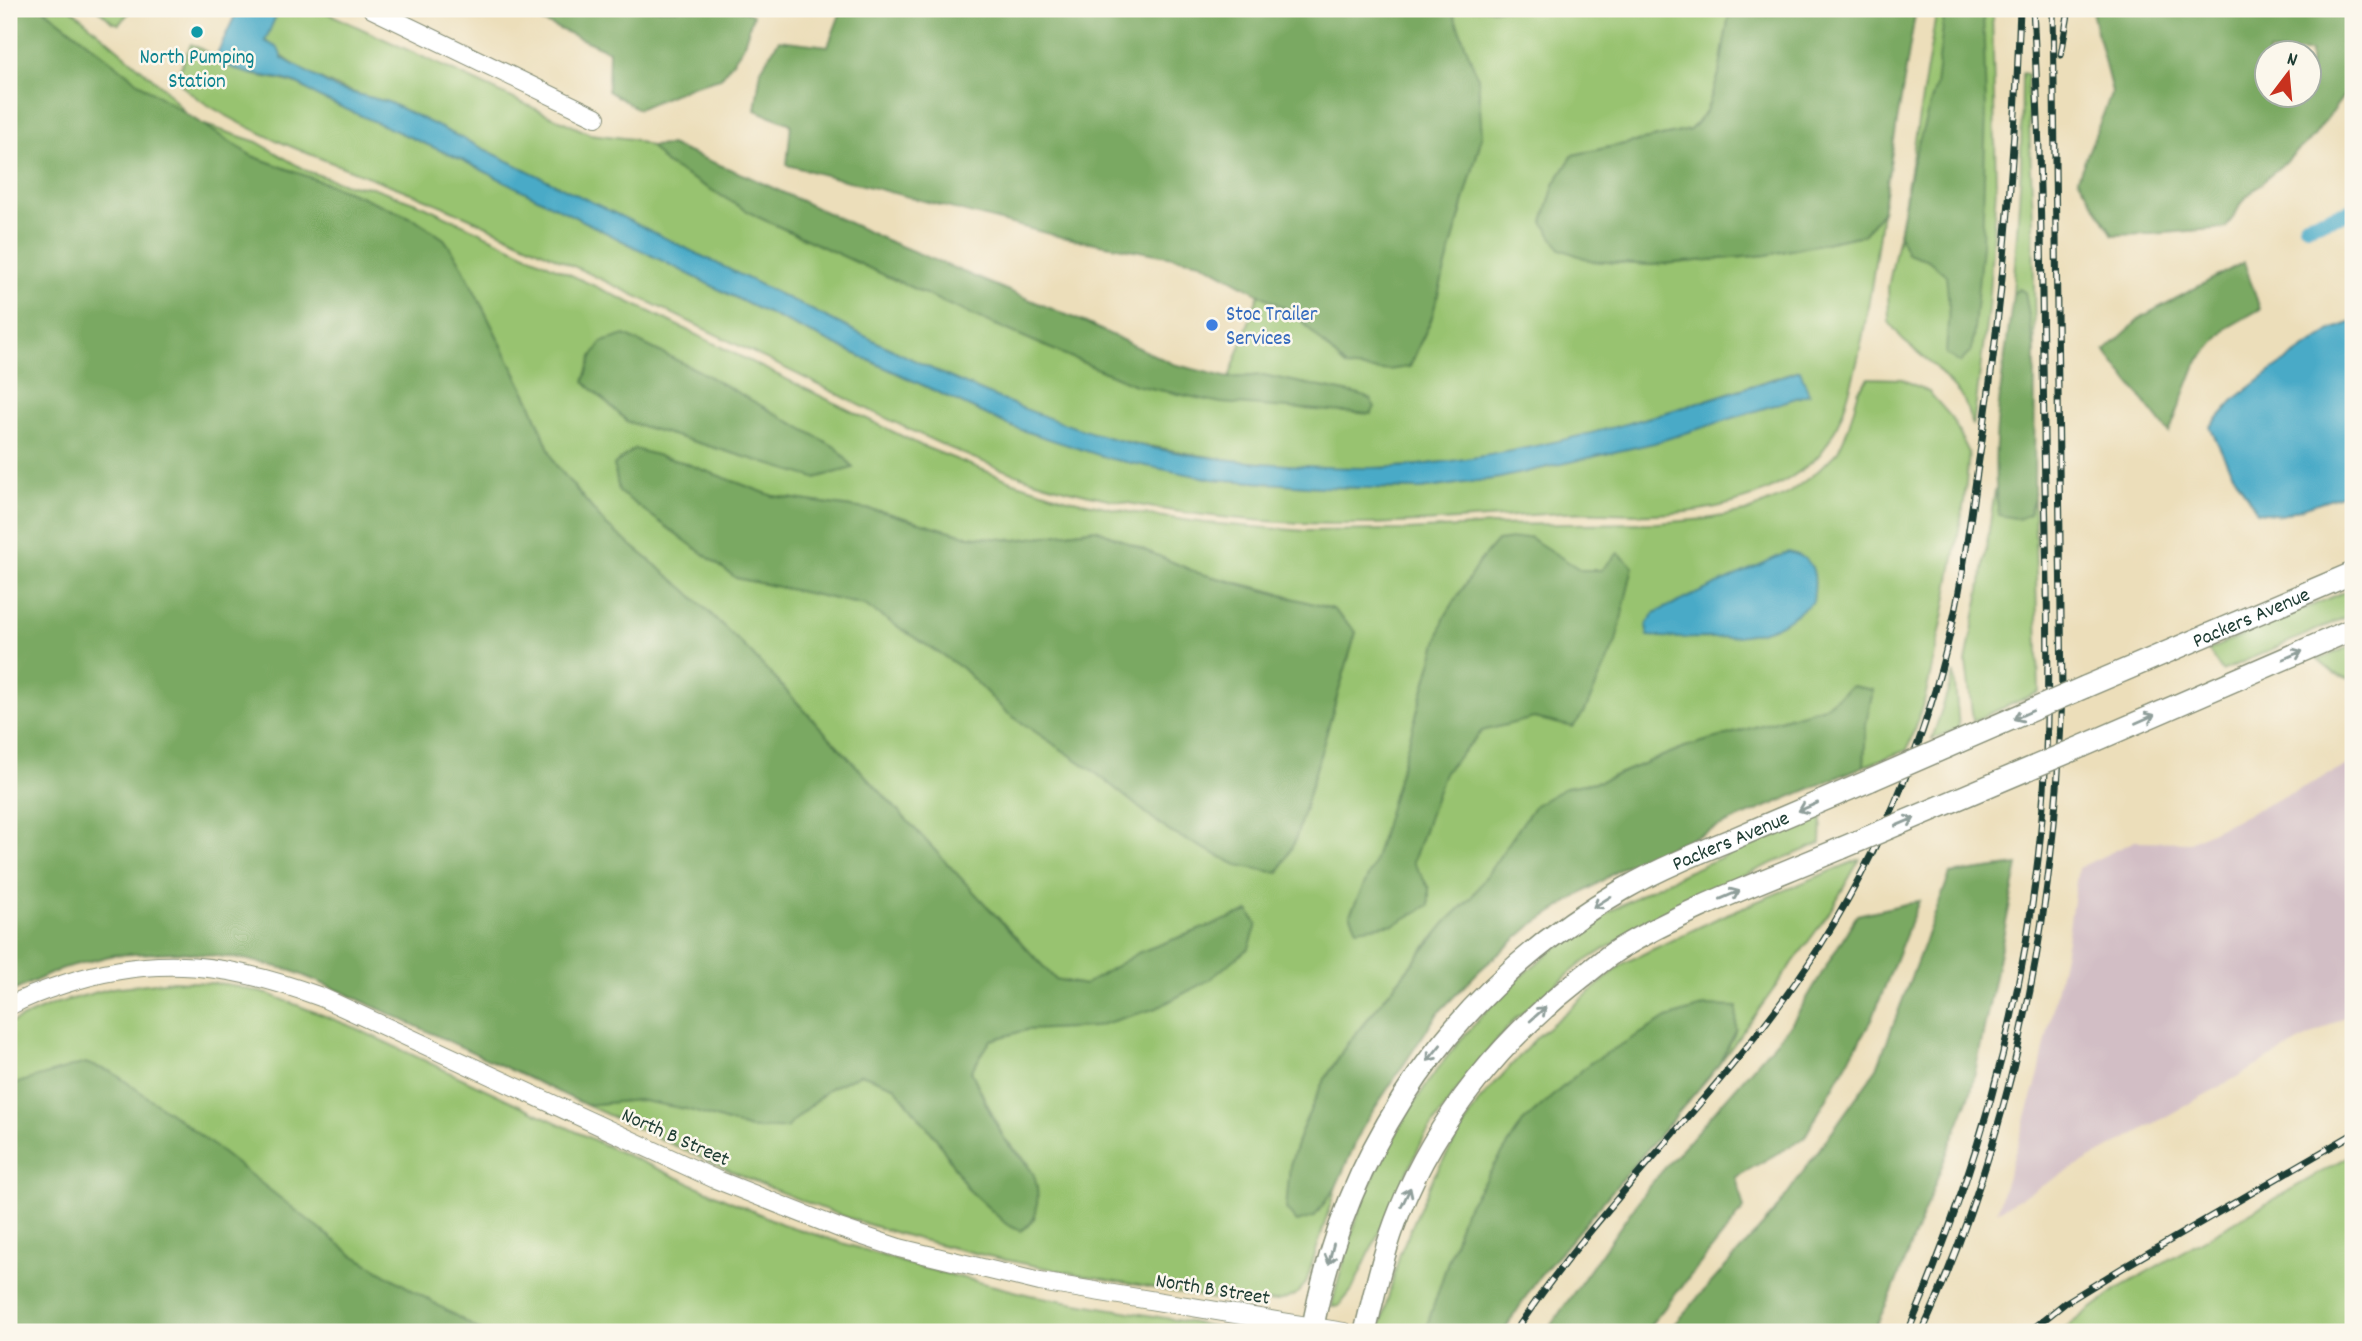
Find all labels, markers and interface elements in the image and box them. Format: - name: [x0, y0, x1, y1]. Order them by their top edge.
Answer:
- marker: North Pumping Station: [189, 24, 205, 40]
- north arrow: [2254, 38, 2324, 108]
- place label: North Pumping Station: [139, 44, 255, 98]
- text: N: [2283, 47, 2300, 75]
- place label: Stoc Trailer Services: [1226, 301, 1318, 355]
- marker: Stoc Trailer Services: [1204, 317, 1220, 333]
- street label: Packers Avenue: [2189, 581, 2315, 658]
- one-way arrow: [2281, 648, 2303, 661]
- one-way arrow: [2012, 709, 2034, 722]
- one-way arrow: [2134, 712, 2156, 725]
- one-way arrow: [1798, 801, 1820, 814]
- street label: Packers Avenue: [1668, 805, 1795, 881]
- one-way arrow: [1894, 815, 1915, 828]
- one-way arrow: [1719, 888, 1741, 901]
- one-way arrow: [1593, 896, 1613, 910]
- one-way arrow: [1529, 1005, 1546, 1022]
- one-way arrow: [1426, 1044, 1442, 1062]
- street label: North B Street: [616, 1102, 734, 1176]
- one-way arrow: [1400, 1187, 1413, 1208]
- one-way arrow: [1324, 1242, 1337, 1265]
- street label: North B Street: [1153, 1267, 1272, 1315]

